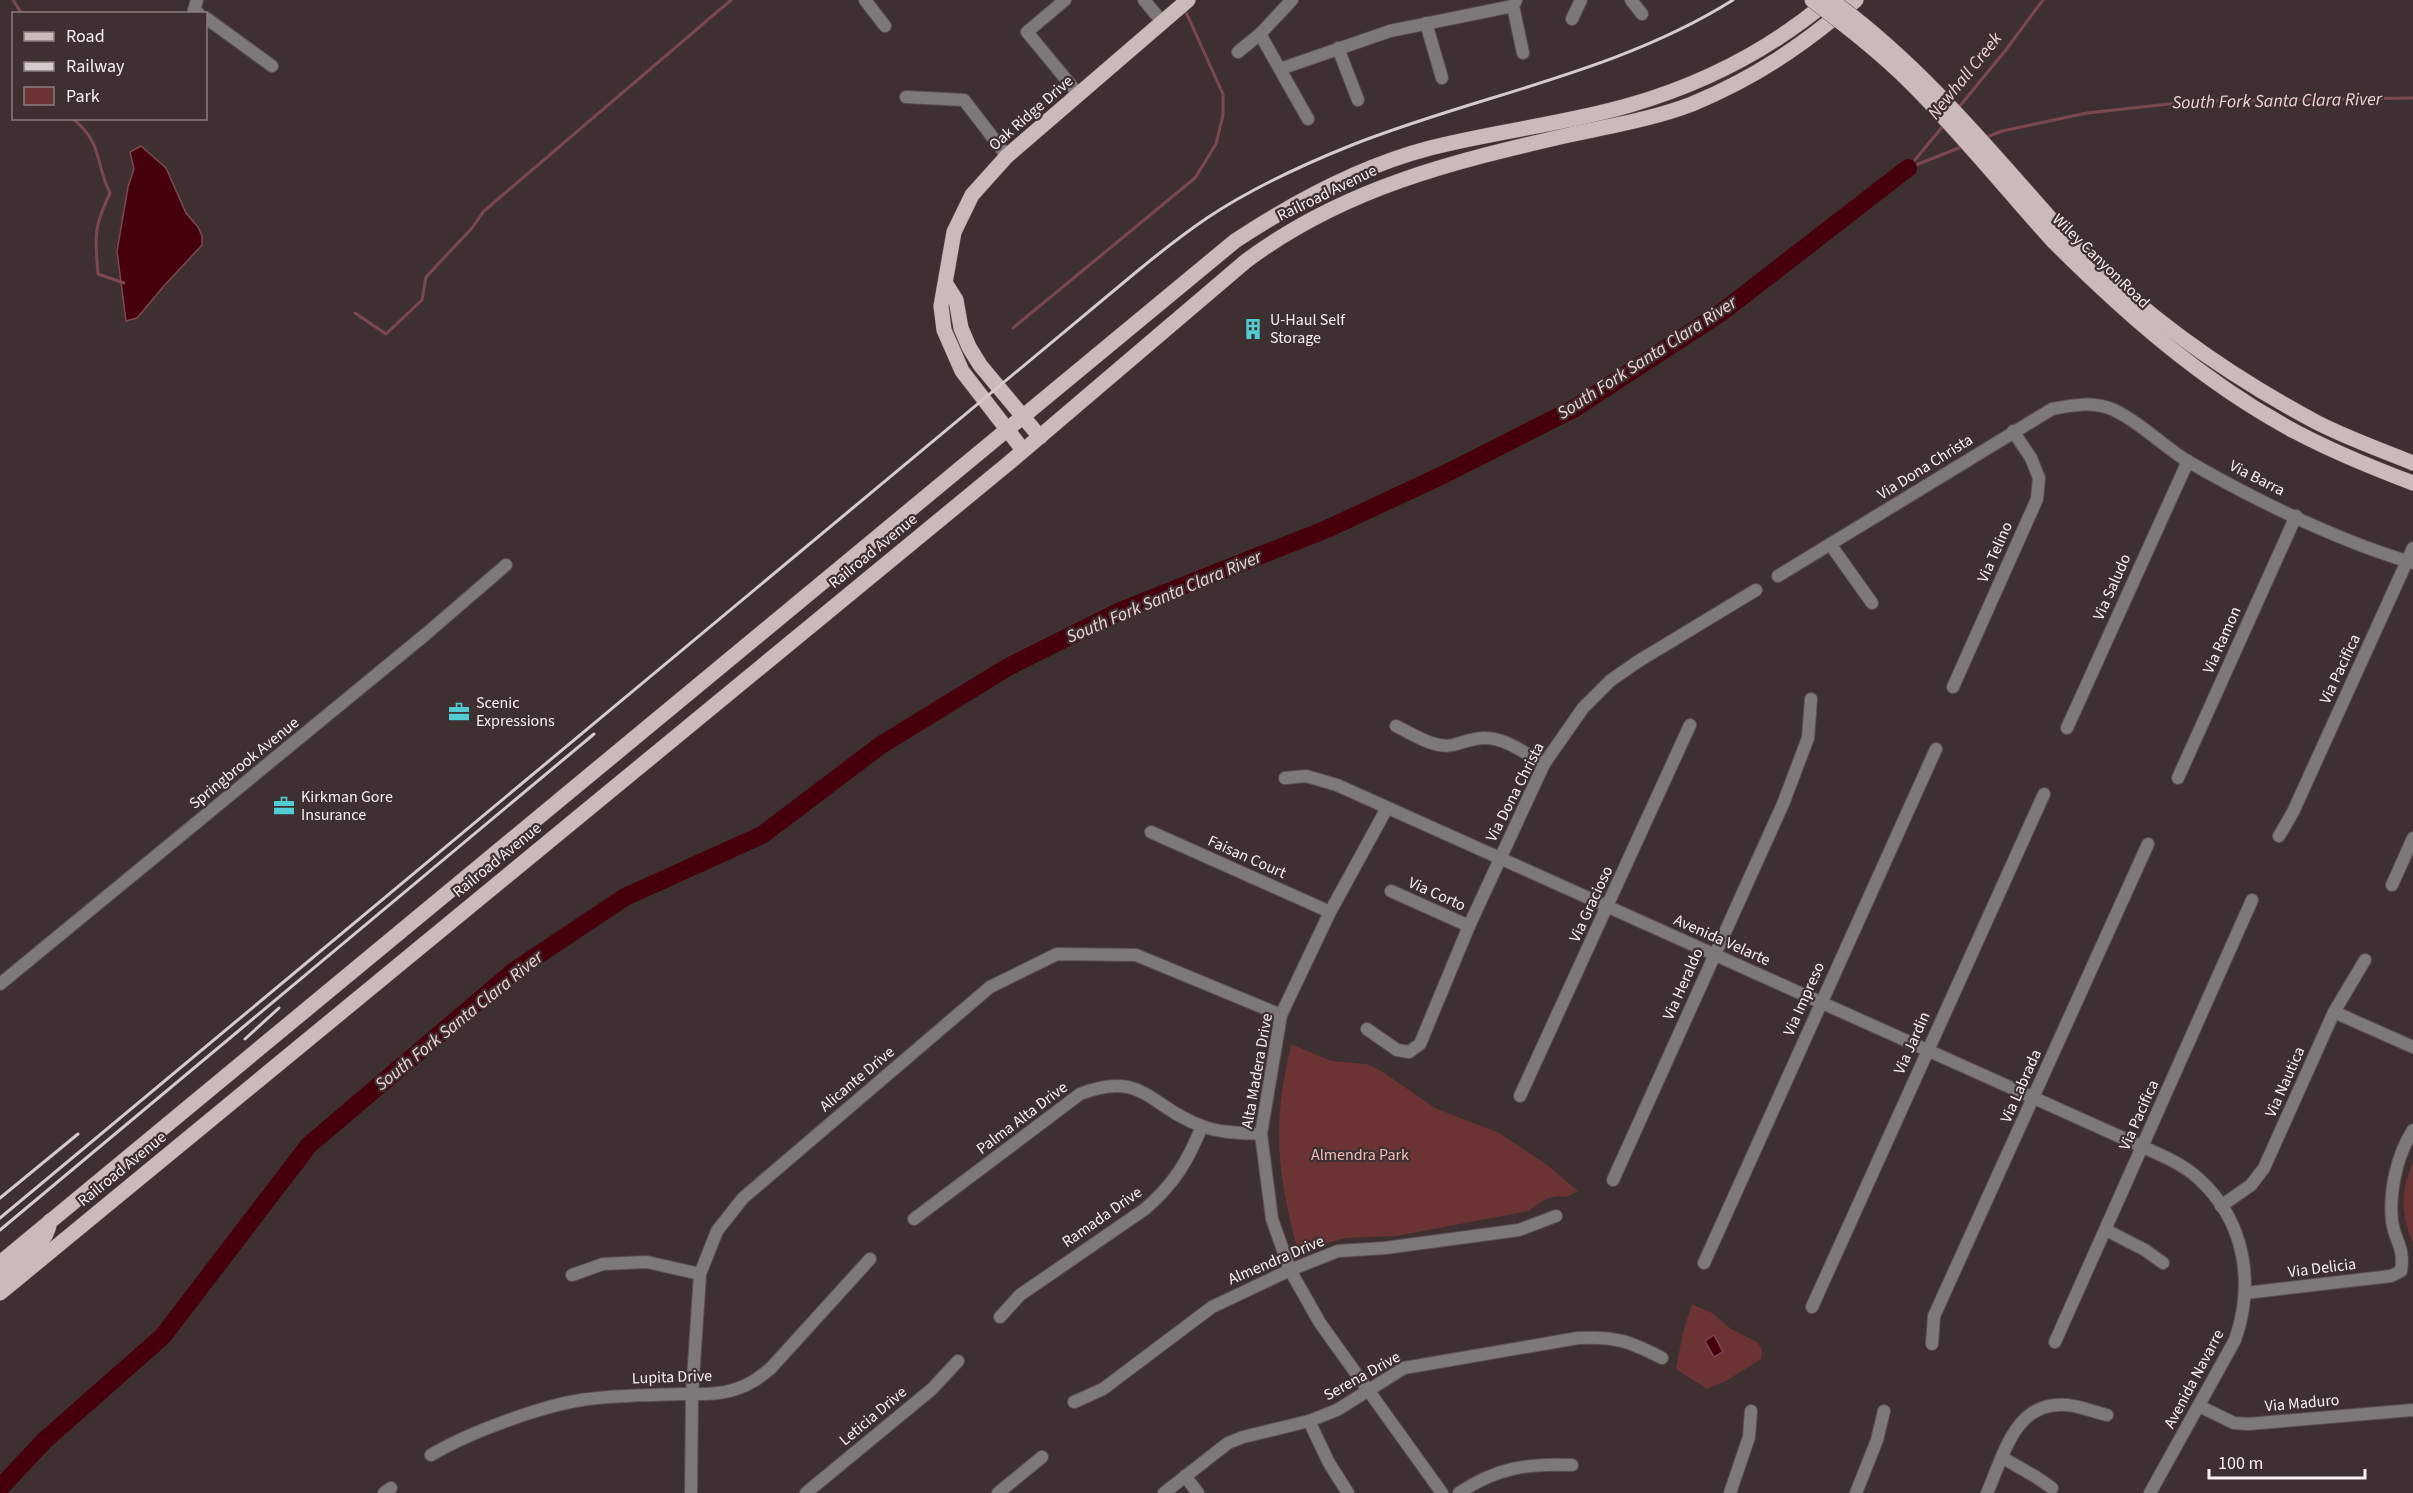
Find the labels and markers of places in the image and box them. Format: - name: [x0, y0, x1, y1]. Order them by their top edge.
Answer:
- place label: U-Haul Self Storage: [1270, 309, 1346, 349]
- building icon: U-Haul Self Storage: [1241, 317, 1265, 341]
- place label: Scenic Expressions: [476, 692, 555, 732]
- office icon: Scenic Expressions: [447, 700, 471, 724]
- place label: Kirkman Gore Insurance: [301, 786, 393, 826]
- office icon: Kirkman Gore Insurance: [272, 794, 296, 818]

